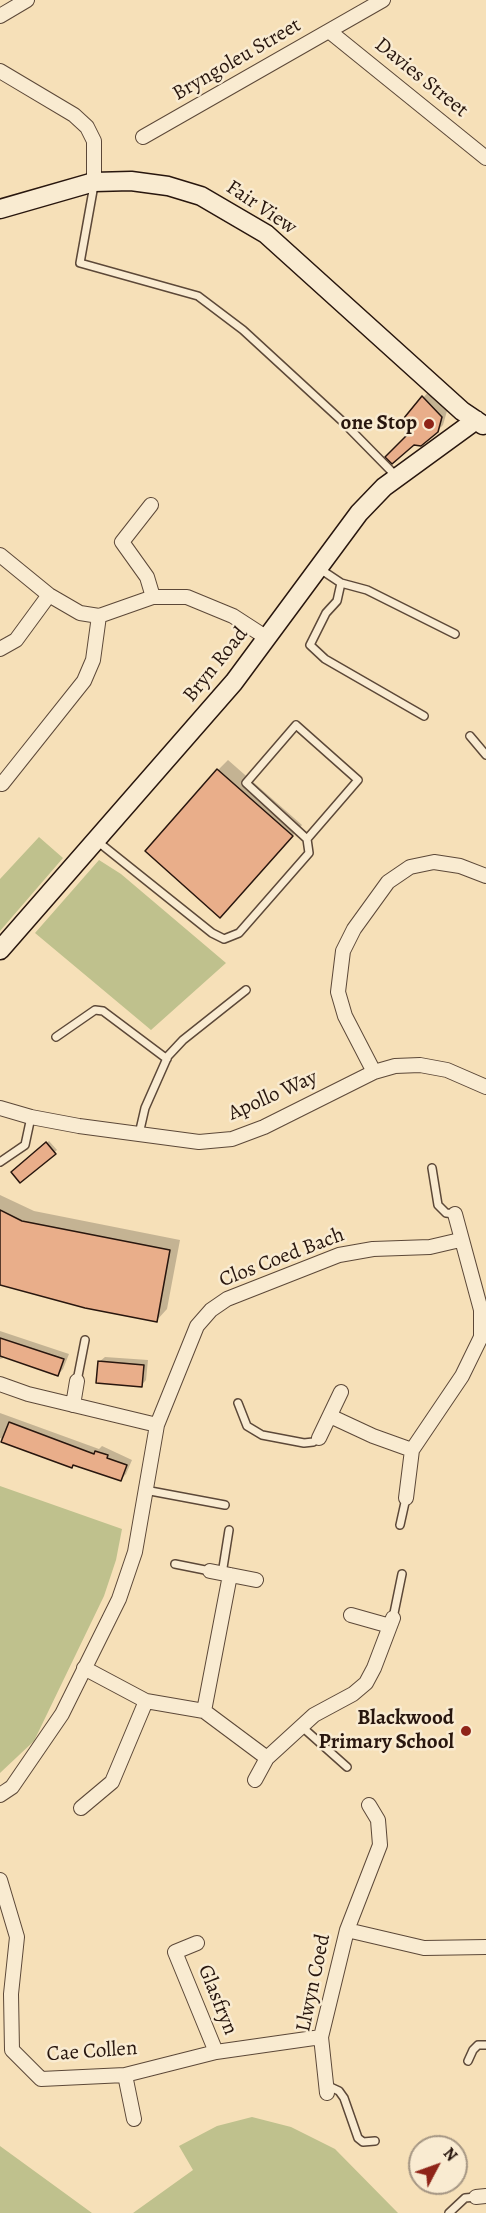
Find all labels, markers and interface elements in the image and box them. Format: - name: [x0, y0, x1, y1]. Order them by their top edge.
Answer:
- street label: Bryngoleu Street: [168, 13, 306, 107]
- street label: Davies Street: [369, 33, 473, 123]
- street label: Fair View: [221, 175, 301, 241]
- place label: one Stop: [341, 411, 417, 437]
- marker: one Stop: [422, 417, 436, 431]
- street label: Bryn Road: [178, 622, 254, 708]
- street label: Apollo Way: [225, 1065, 321, 1127]
- street label: Clos Coed Bach: [216, 1223, 348, 1293]
- place label: Blackwood Primary School: [319, 1706, 454, 1756]
- marker: Blackwood Primary School: [459, 1724, 473, 1738]
- street label: Llwyn Coed: [291, 1932, 337, 2034]
- street label: Glasfryn: [192, 1961, 242, 2039]
- street label: Cae Collen: [46, 2036, 138, 2068]
- north arrow: [408, 2135, 468, 2195]
- text: N: [438, 2143, 462, 2166]

